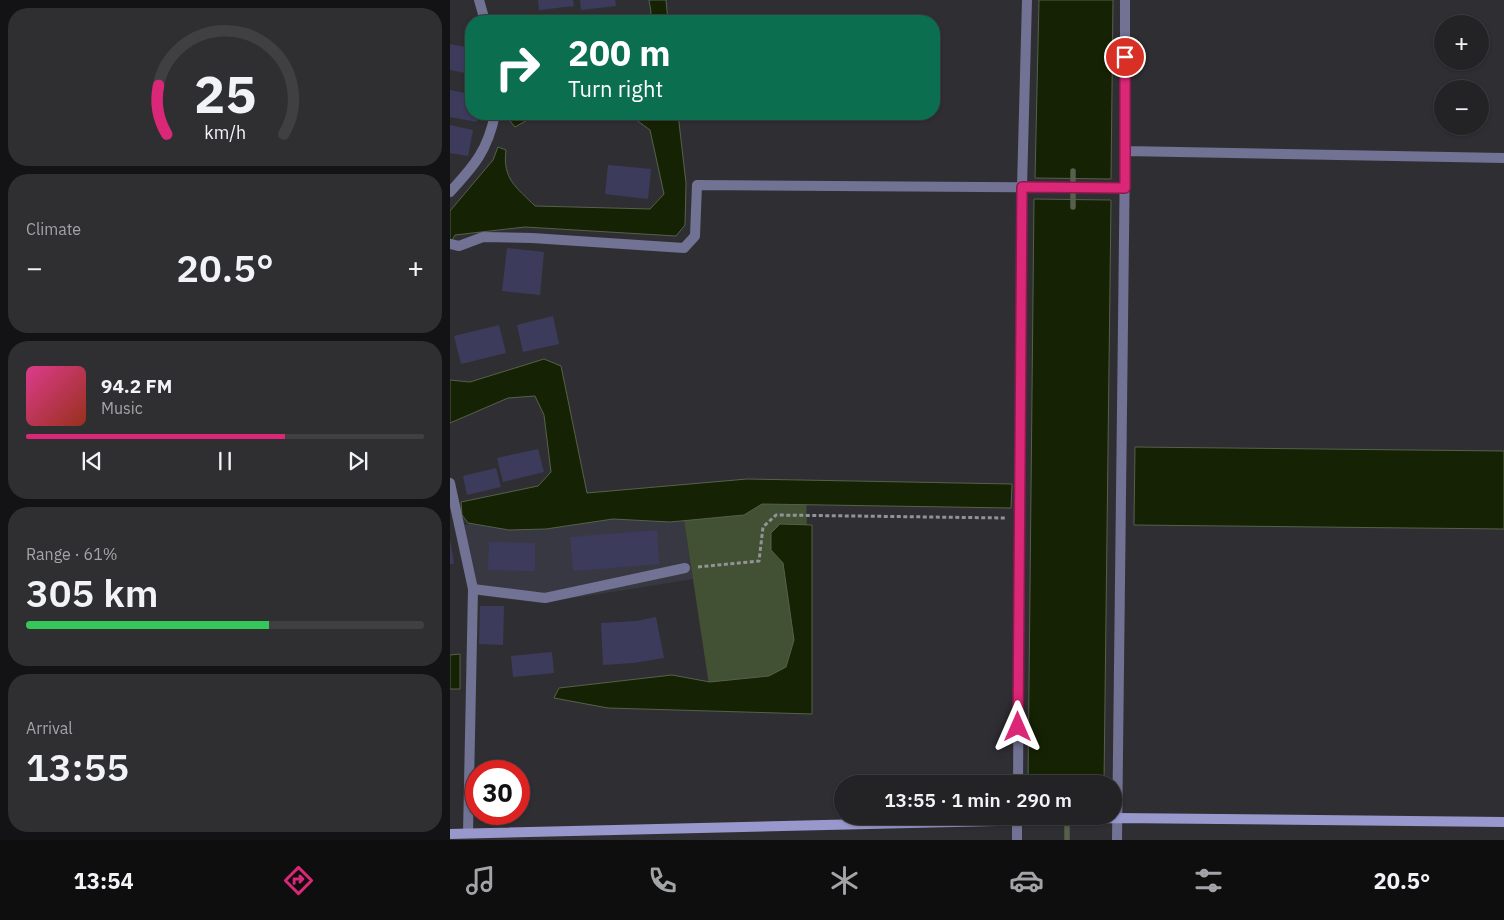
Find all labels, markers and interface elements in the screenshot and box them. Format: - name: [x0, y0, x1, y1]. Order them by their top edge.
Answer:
- map controls: [1434, 15, 1489, 135]
- button: +: [1434, 15, 1489, 70]
- text: 200 m: [568, 30, 671, 76]
- icon: right: [485, 35, 550, 100]
- pin: [1104, 36, 1146, 78]
- icon: arrive: [1111, 43, 1139, 71]
- text: 25: [194, 60, 256, 127]
- text: Turn right: [568, 74, 663, 103]
- button: −: [1434, 80, 1489, 135]
- text: km/h: [204, 121, 246, 144]
- text: Climate: [26, 219, 81, 239]
- text: 20.5°: [176, 243, 274, 292]
- text: −: [26, 249, 43, 286]
- text: +: [407, 249, 424, 286]
- text: 94.2 FM: [101, 374, 172, 398]
- text: Music: [101, 398, 143, 418]
- icon: previous: [78, 447, 106, 475]
- icon: pause: [211, 447, 239, 475]
- icon: next: [344, 447, 372, 475]
- text: Range · 61%: [26, 544, 118, 564]
- text: 305 km: [26, 568, 158, 617]
- position arrow: [991, 700, 1043, 752]
- text: Arrival: [26, 718, 73, 738]
- text: 13:55: [26, 742, 129, 791]
- speed limit sign: 30: [465, 760, 530, 825]
- text: 13:55 · 1 min · 290 m: [884, 788, 1072, 812]
- icon: directions: [281, 863, 316, 898]
- icon: music: [463, 863, 498, 898]
- icon: phone: [645, 863, 680, 898]
- icon: climate: [827, 863, 862, 898]
- icon: car: [1009, 863, 1044, 898]
- icon: filters: [1191, 863, 1226, 898]
- text: 13:54: [74, 866, 134, 895]
- text: 20.5°: [1374, 866, 1430, 895]

